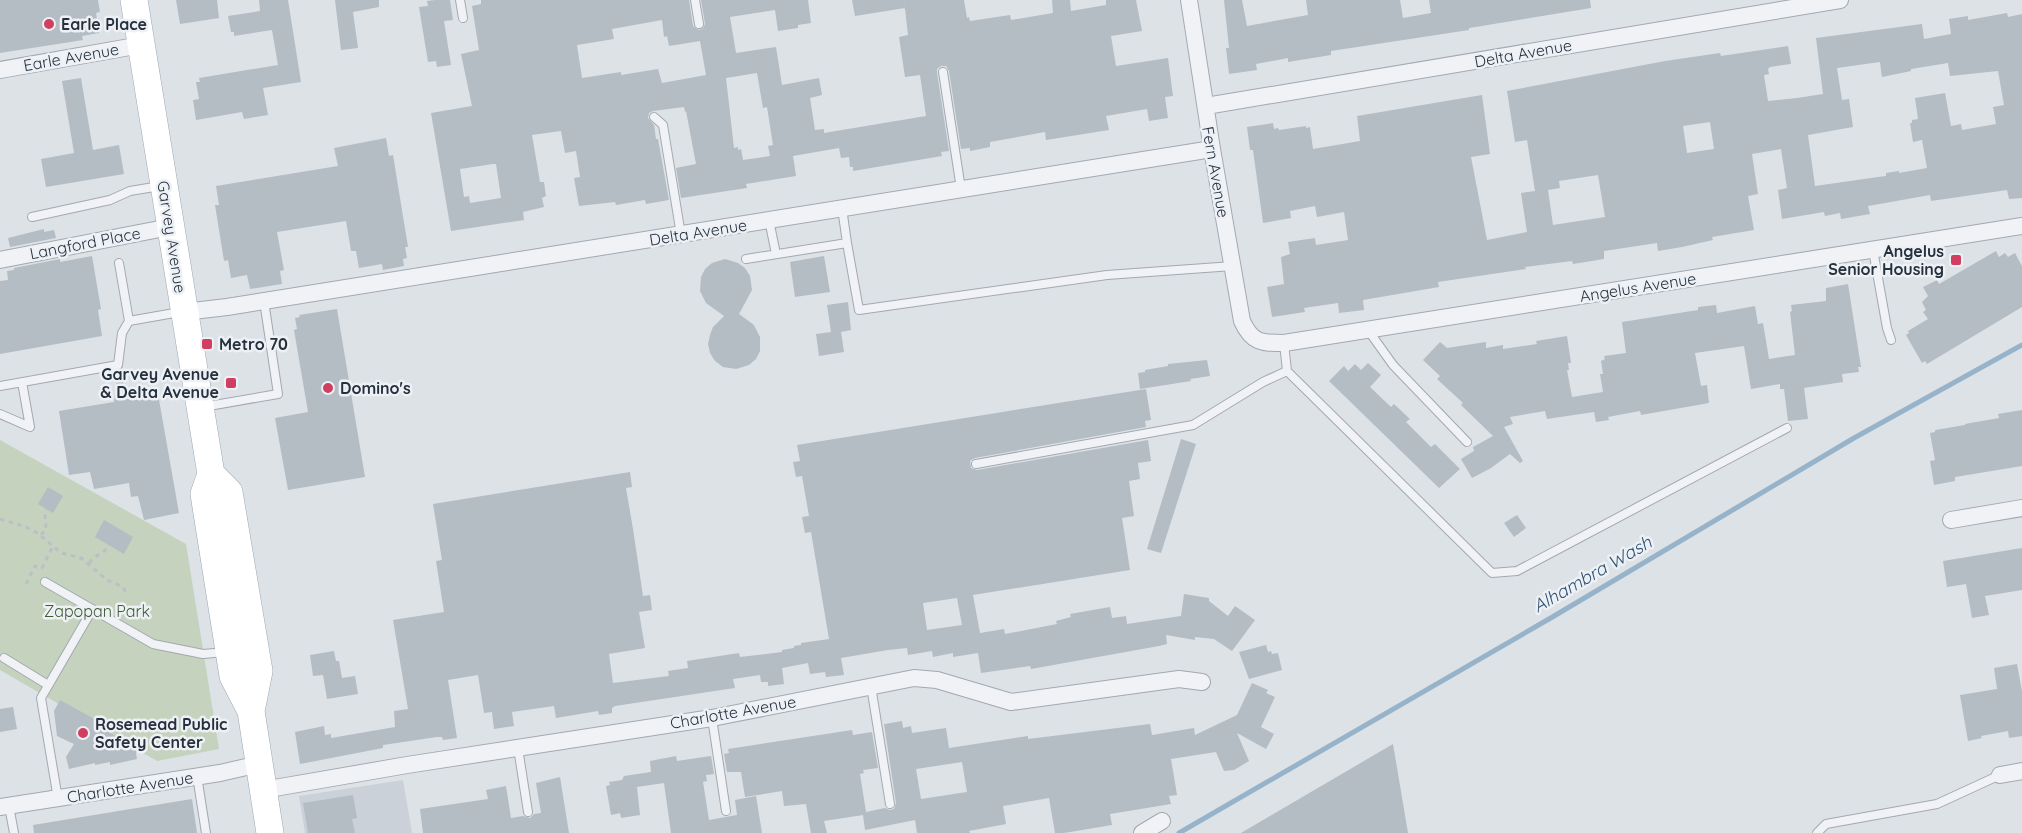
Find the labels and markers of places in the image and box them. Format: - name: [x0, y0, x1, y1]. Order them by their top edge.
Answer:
- place label: Earle Place: [61, 14, 147, 34]
- marker: Earle Place: [42, 17, 56, 31]
- place label: Angelus Senior Housing: [1828, 241, 1944, 279]
- marker: Angelus Senior Housing: [1949, 253, 1963, 267]
- place label: Metro 70: [219, 334, 288, 354]
- marker: Metro 70: [200, 337, 214, 351]
- place label: Garvey Avenue & Delta Avenue: [100, 364, 219, 402]
- marker: Garvey Avenue & Delta Avenue: [224, 376, 238, 390]
- place label: Domino's: [340, 378, 411, 398]
- marker: Domino's: [321, 381, 335, 395]
- place label: Rosemead Public Safety Center: [95, 714, 227, 752]
- marker: Rosemead Public Safety Center: [76, 726, 90, 740]

